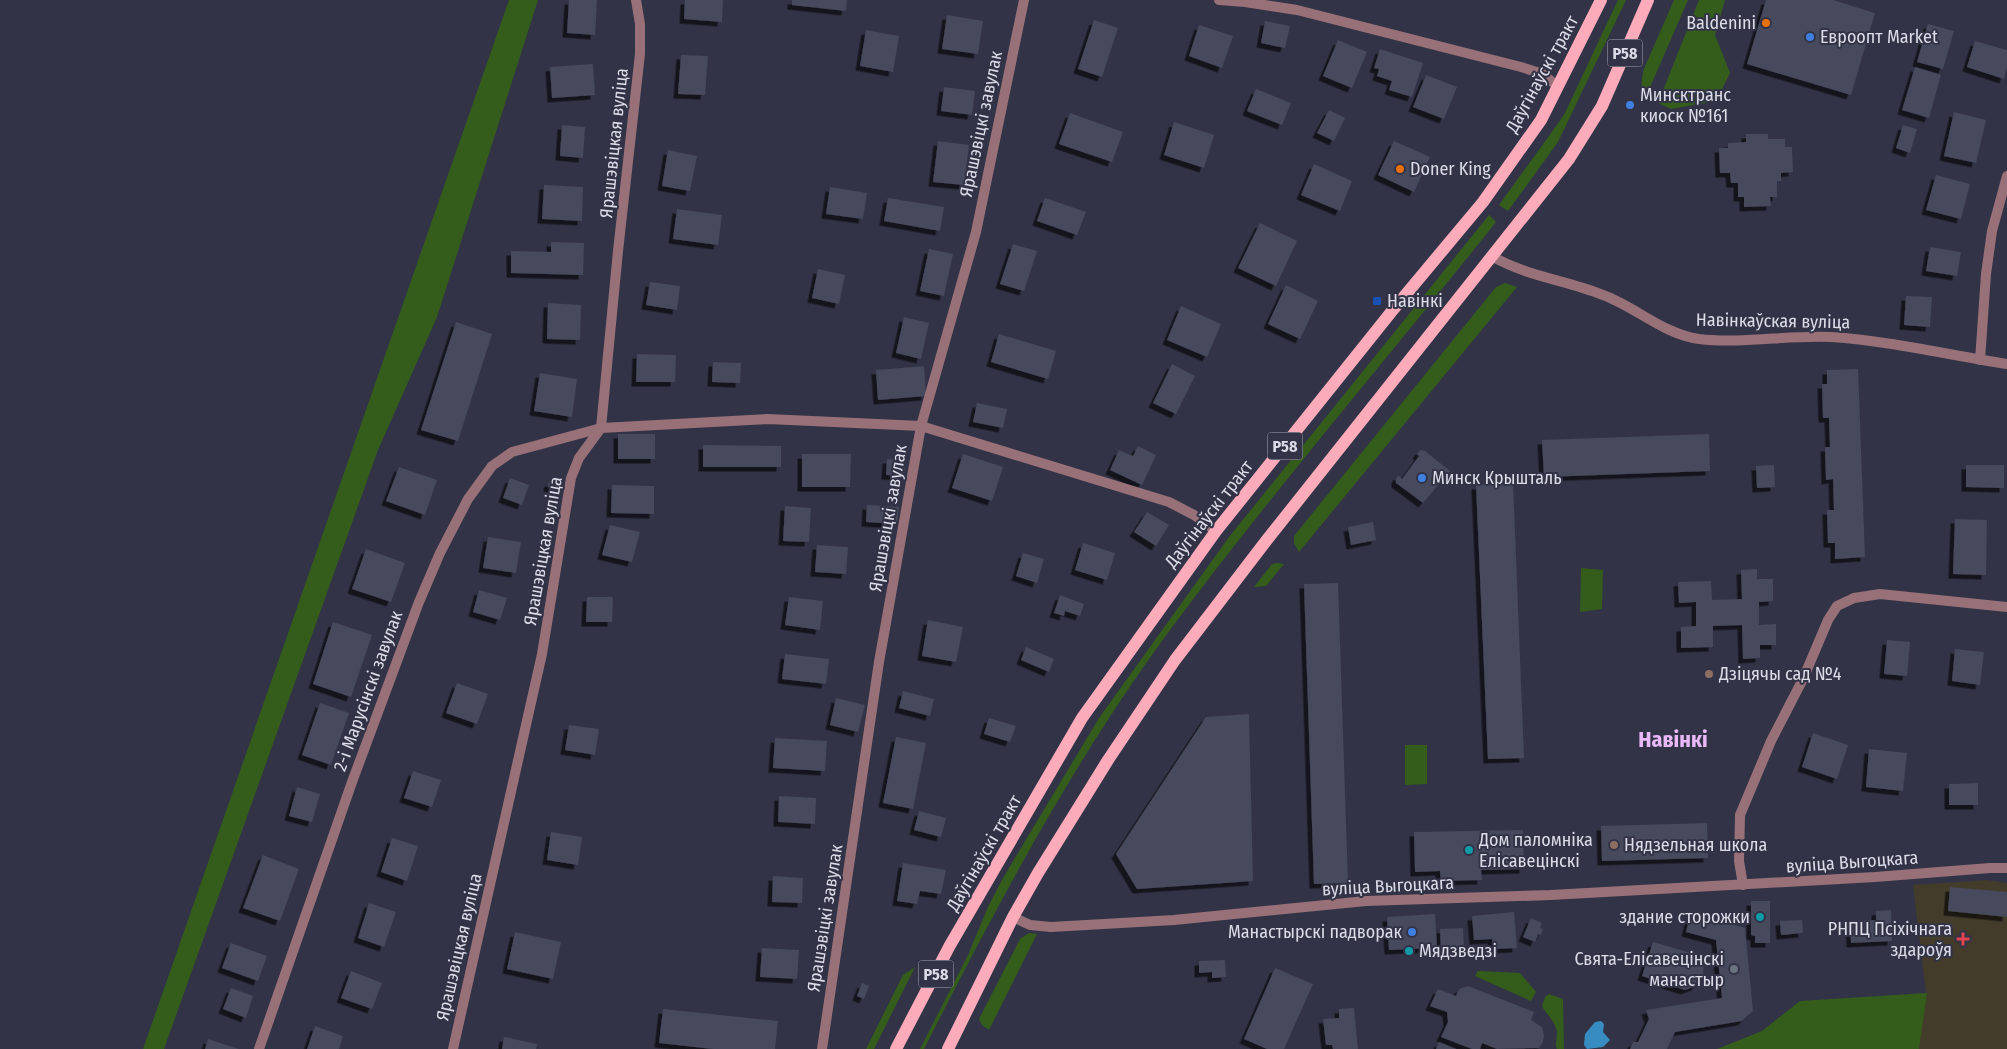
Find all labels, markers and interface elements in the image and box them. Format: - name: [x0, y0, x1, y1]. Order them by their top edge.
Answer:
- street label: Даўгінаўскі тракт: [1500, 11, 1584, 137]
- place label: Baldenini: [1686, 12, 1756, 34]
- marker: Baldenini: [1760, 17, 1772, 29]
- place label: Евроопт Market: [1820, 26, 1938, 48]
- marker: Евроопт Market: [1804, 31, 1816, 43]
- road number: Р58: [1608, 40, 1642, 66]
- street label: Ярашэвіцкі завулак: [955, 48, 1007, 199]
- street label: Ярашэвіцкая вуліца: [595, 67, 633, 219]
- place label: Минсктранс киоск №161: [1640, 84, 1731, 127]
- marker: Минсктранс киоск №161: [1624, 99, 1636, 111]
- place label: Doner King: [1410, 158, 1491, 180]
- marker: Doner King: [1394, 163, 1406, 175]
- place label: Навінкі: [1387, 290, 1443, 312]
- marker: Навінкі: [1371, 295, 1383, 307]
- street label: Навінкаўская вуліца: [1696, 309, 1850, 333]
- road number: Р58: [1268, 432, 1302, 460]
- street label: Ярашэвіцкі завулак: [864, 442, 912, 593]
- street label: Даўгінаўскі тракт: [1160, 455, 1258, 573]
- place label: Минск Крышталь: [1432, 467, 1562, 489]
- marker: Минск Крышталь: [1416, 472, 1428, 484]
- street label: Ярашэвіцкая вуліца: [519, 475, 567, 627]
- street label: 2-і Марусінскі завулак: [329, 607, 407, 774]
- place label: Дзіцячы сад №4: [1718, 663, 1842, 685]
- marker: Дзіцячы сад №4: [1703, 668, 1715, 680]
- district label: Навінкі: [1638, 726, 1708, 753]
- street label: Даўгінаўскі тракт: [941, 790, 1026, 916]
- place label: Дом паломніка Елісавецінскі: [1478, 829, 1593, 872]
- place label: Нядзельная школа: [1624, 834, 1767, 856]
- marker: Нядзельная школа: [1608, 839, 1620, 851]
- street label: Ярашэвіцкі завулак: [802, 842, 848, 993]
- marker: Дом паломніка Елісавецінскі: [1463, 844, 1475, 856]
- street label: вуліца Выгоцкага: [1785, 846, 1919, 878]
- street label: Ярашэвіцкая вуліца: [431, 871, 487, 1023]
- street label: вуліца Выгоцкага: [1321, 872, 1455, 900]
- place label: здание сторожки: [1619, 906, 1750, 928]
- marker: здание сторожки: [1754, 911, 1766, 923]
- place label: РНПЦ Псіхічнага здароўя: [1828, 918, 1952, 961]
- place label: Манастырскі падворак: [1228, 921, 1403, 943]
- marker: Манастырскі падворак: [1406, 926, 1418, 938]
- marker: РНПЦ Псіхічнага здароўя: [1956, 932, 1970, 946]
- place label: Мядзведзі: [1419, 940, 1497, 962]
- marker: Мядзведзі: [1403, 945, 1415, 957]
- place label: Свята-Елісавецінскі манастыр: [1574, 948, 1724, 991]
- road number: Р58: [918, 961, 954, 988]
- marker: Свята-Елісавецінскі манастыр: [1728, 963, 1740, 975]

